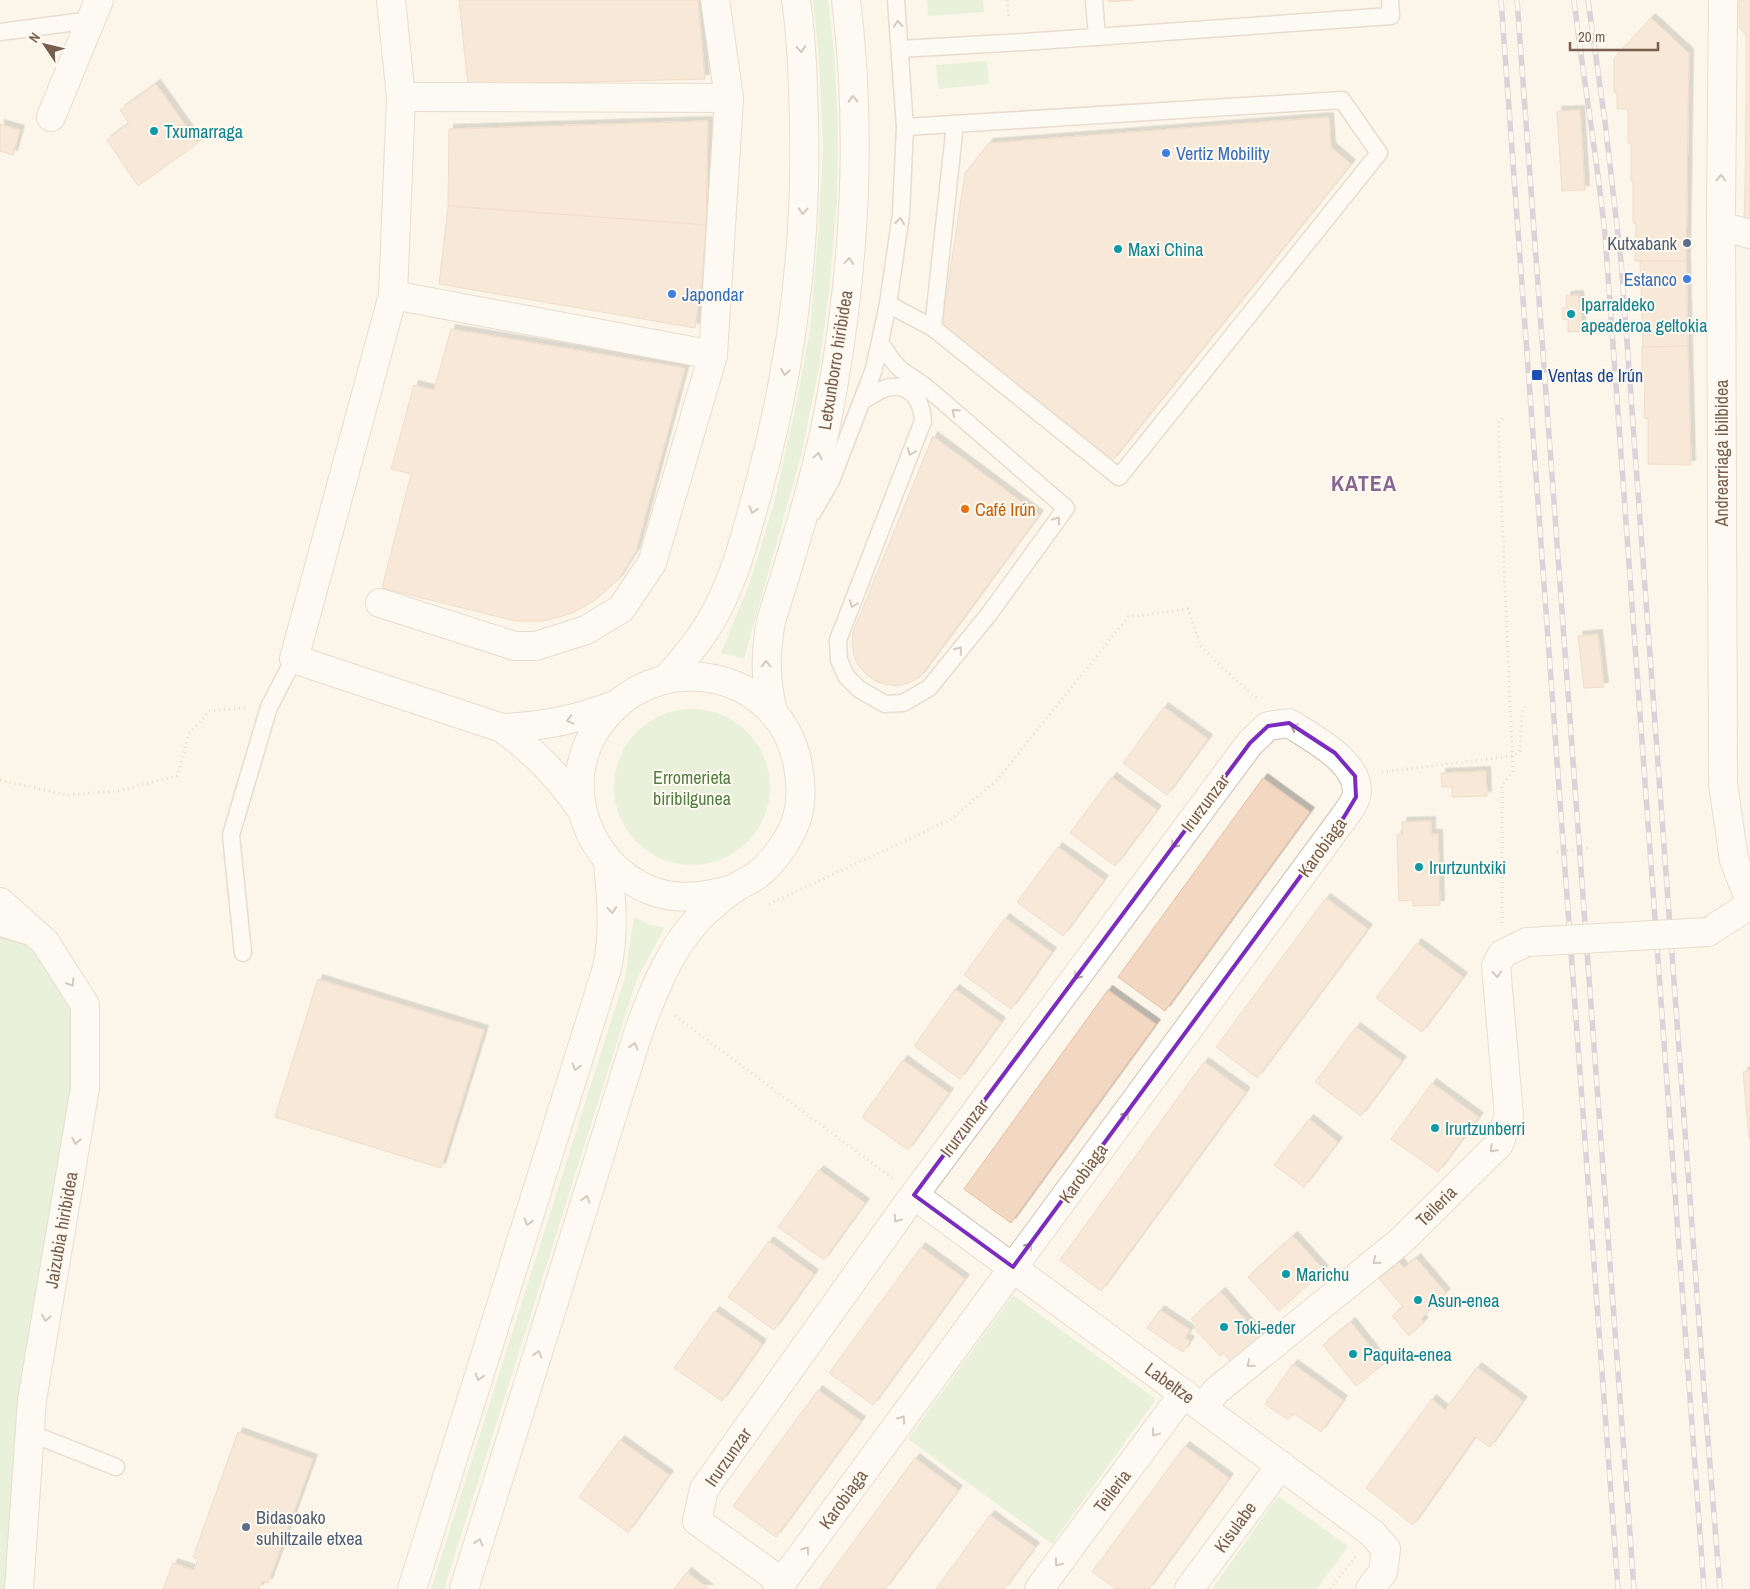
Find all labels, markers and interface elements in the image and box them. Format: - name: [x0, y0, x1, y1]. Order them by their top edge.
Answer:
- north arrow: [20, 20, 70, 70]
- one-way arrow: [893, 20, 904, 28]
- scale bar: [1570, 20, 1658, 52]
- text: 20 m: [1578, 26, 1605, 47]
- text: N: [25, 29, 44, 46]
- one-way arrow: [795, 45, 806, 53]
- one-way arrow: [848, 95, 859, 103]
- place label: Txumarraga: [164, 119, 243, 144]
- marker: Txumarraga: [148, 125, 160, 137]
- place label: Vertiz Mobility: [1176, 141, 1270, 166]
- marker: Vertiz Mobility: [1160, 147, 1172, 159]
- one-way arrow: [1716, 173, 1726, 181]
- one-way arrow: [798, 207, 809, 215]
- one-way arrow: [894, 217, 905, 225]
- place label: Kutxabank: [1607, 231, 1678, 256]
- place label: Maxi China: [1128, 237, 1203, 262]
- marker: Kutxabank: [1681, 237, 1693, 249]
- marker: Maxi China: [1112, 243, 1124, 255]
- one-way arrow: [843, 257, 854, 265]
- place label: Estanco: [1624, 267, 1677, 292]
- marker: Estanco: [1681, 273, 1693, 285]
- place label: Japondar: [682, 282, 744, 307]
- marker: Japondar: [666, 288, 678, 300]
- street label: Letxunborro hiribidea: [812, 288, 858, 432]
- place label: Iparraldeko apeaderoa geltokia: [1581, 292, 1707, 338]
- marker: Iparraldeko apeaderoa geltokia: [1565, 308, 1577, 320]
- place label: Ventas de Irún: [1548, 363, 1643, 388]
- one-way arrow: [781, 368, 791, 377]
- marker: Ventas de Irún: [1530, 368, 1544, 382]
- street label: Andrearriaga ibilbidea: [1709, 380, 1734, 527]
- one-way arrow: [951, 408, 960, 417]
- one-way arrow: [907, 447, 917, 456]
- one-way arrow: [813, 451, 823, 460]
- district label: KATEA: [1331, 468, 1397, 498]
- place label: Café Irún: [975, 497, 1036, 522]
- marker: Café Irún: [959, 503, 971, 515]
- one-way arrow: [748, 506, 758, 514]
- one-way arrow: [1051, 517, 1059, 526]
- one-way arrow: [848, 599, 858, 607]
- one-way arrow: [954, 647, 963, 656]
- one-way arrow: [761, 660, 771, 668]
- one-way arrow: [567, 714, 575, 724]
- one-way arrow: [1291, 723, 1300, 733]
- park label: Erromerieta biribilgunea: [653, 765, 731, 811]
- street label: Irurzunzar: [1175, 769, 1235, 837]
- street label: Karobiaga: [1292, 812, 1352, 882]
- one-way arrow: [1171, 839, 1180, 849]
- place label: Irurtzuntxiki: [1429, 855, 1506, 880]
- marker: Irurtzuntxiki: [1413, 861, 1425, 873]
- one-way arrow: [606, 906, 617, 914]
- one-way arrow: [1074, 970, 1083, 980]
- one-way arrow: [1491, 970, 1502, 978]
- one-way arrow: [65, 977, 74, 987]
- one-way arrow: [628, 1043, 638, 1051]
- one-way arrow: [572, 1063, 582, 1071]
- street label: Irurzunzar: [934, 1094, 994, 1162]
- one-way arrow: [1120, 1112, 1128, 1121]
- place label: Irurtzunberri: [1445, 1116, 1525, 1141]
- marker: Irurtzunberri: [1429, 1122, 1441, 1134]
- one-way arrow: [71, 1136, 81, 1145]
- street label: Karobiaga: [1053, 1138, 1113, 1208]
- one-way arrow: [1490, 1144, 1499, 1153]
- street label: Jaizubia hiribidea: [38, 1170, 84, 1290]
- street label: Teileria: [1410, 1180, 1462, 1232]
- one-way arrow: [580, 1195, 590, 1204]
- one-way arrow: [894, 1213, 903, 1223]
- one-way arrow: [523, 1218, 533, 1226]
- one-way arrow: [1023, 1242, 1032, 1252]
- one-way arrow: [1372, 1256, 1381, 1265]
- place label: Marichu: [1296, 1262, 1349, 1287]
- marker: Marichu: [1280, 1268, 1292, 1280]
- place label: Asun-enea: [1427, 1288, 1499, 1313]
- marker: Asun-enea: [1412, 1294, 1424, 1306]
- one-way arrow: [42, 1314, 52, 1323]
- place label: Toki-eder: [1234, 1315, 1296, 1340]
- marker: Toki-eder: [1218, 1321, 1230, 1333]
- place label: Paquita-enea: [1363, 1342, 1452, 1367]
- marker: Paquita-enea: [1347, 1348, 1359, 1360]
- one-way arrow: [532, 1350, 542, 1359]
- street label: Labeltze: [1140, 1356, 1200, 1410]
- one-way arrow: [1246, 1358, 1255, 1367]
- one-way arrow: [474, 1373, 484, 1381]
- one-way arrow: [896, 1415, 905, 1425]
- street label: Irurzunzar: [699, 1423, 757, 1491]
- one-way arrow: [1152, 1427, 1161, 1437]
- street label: Karobiaga: [813, 1464, 873, 1534]
- street label: Teileria: [1087, 1464, 1137, 1518]
- street label: Kisulabe: [1208, 1496, 1262, 1558]
- place label: Bidasoako suhiltzaile etxea: [256, 1505, 363, 1551]
- marker: Bidasoako suhiltzaile etxea: [240, 1521, 252, 1533]
- one-way arrow: [473, 1539, 483, 1547]
- one-way arrow: [800, 1547, 808, 1556]
- one-way arrow: [1056, 1557, 1064, 1566]

